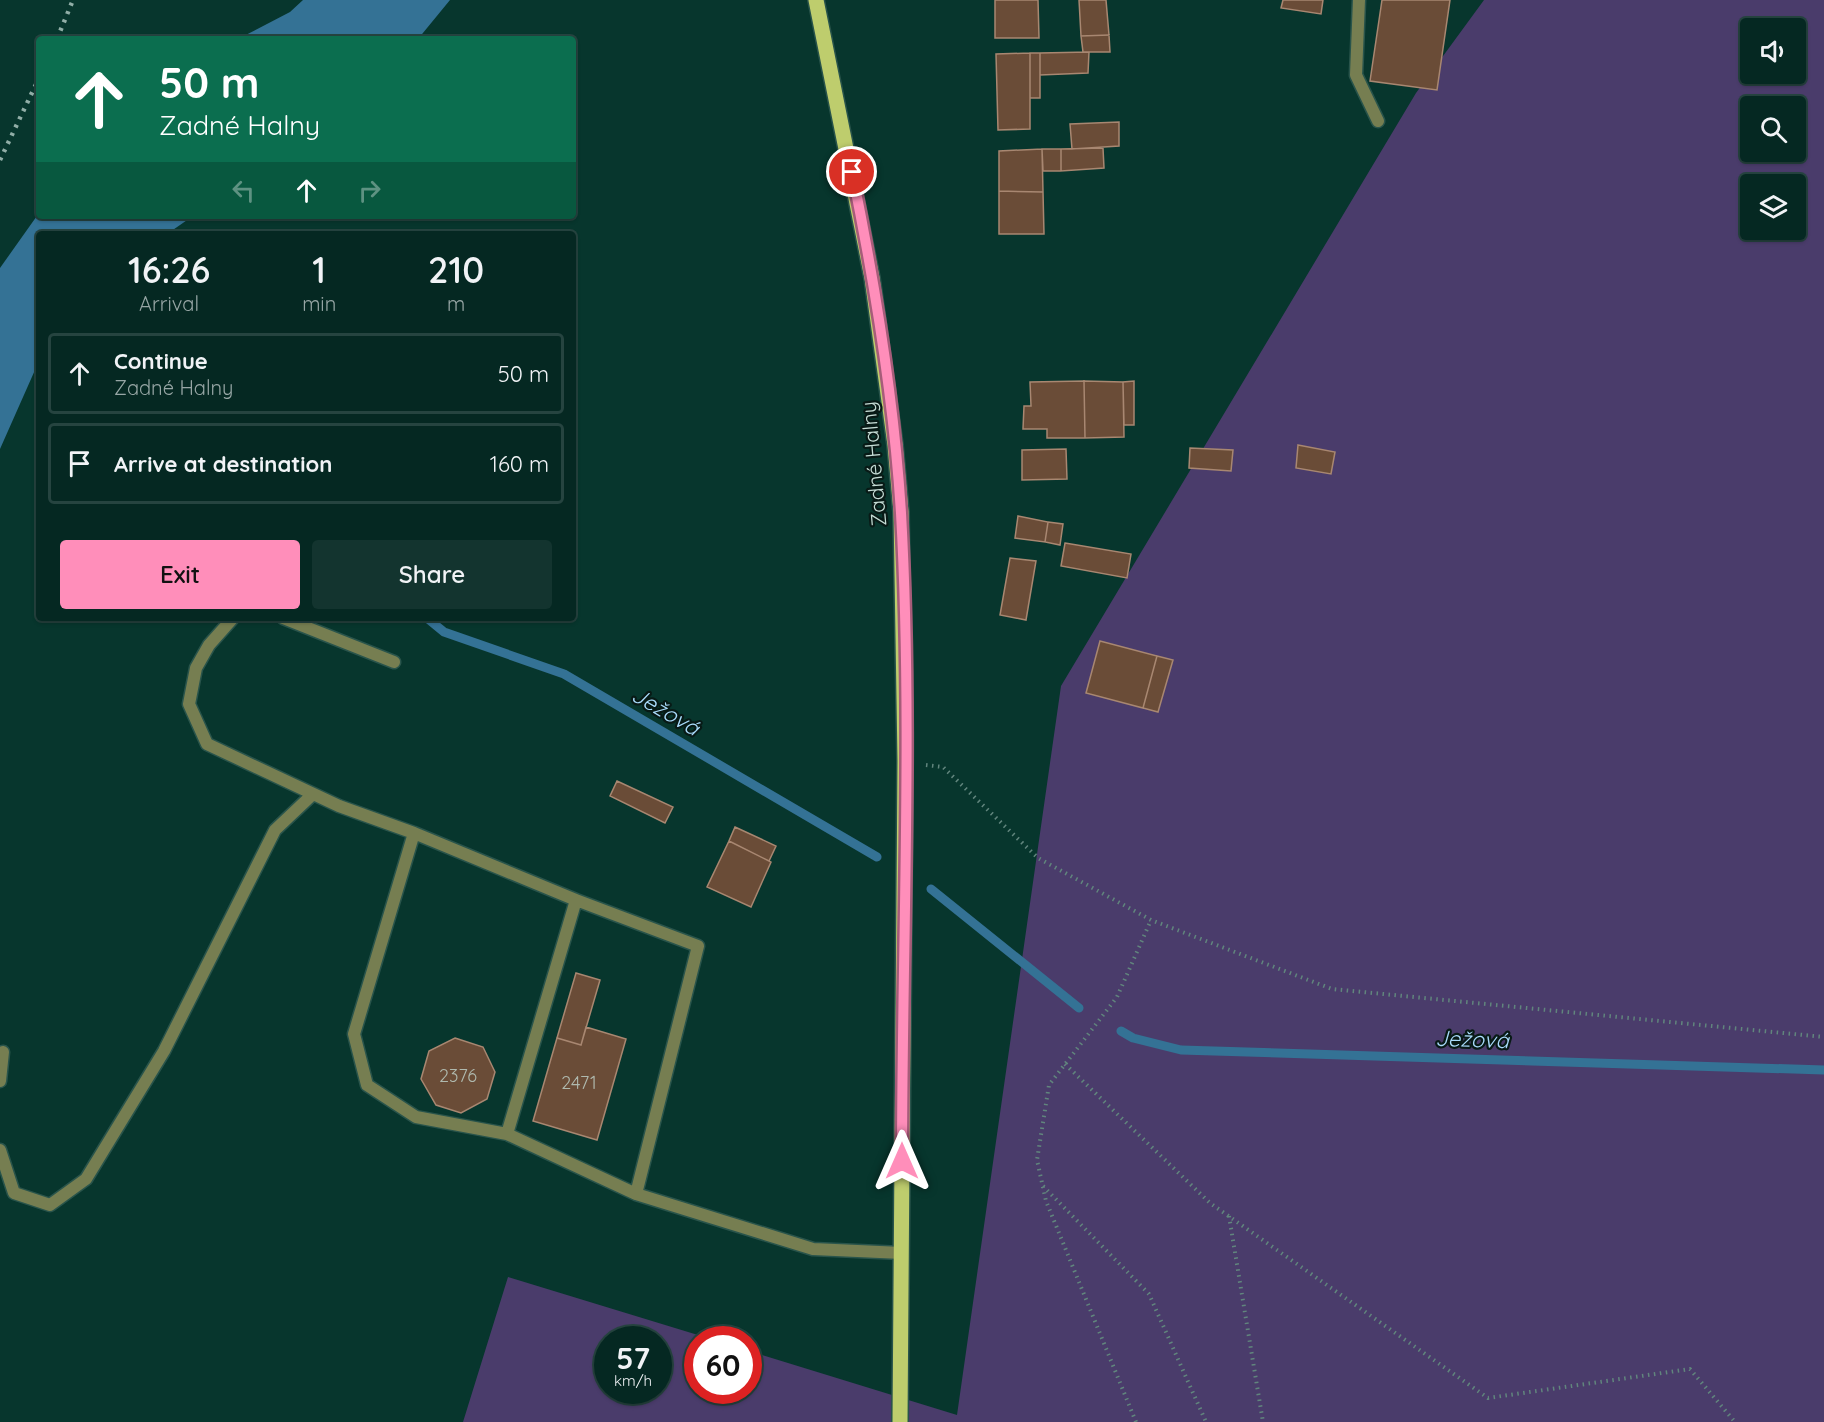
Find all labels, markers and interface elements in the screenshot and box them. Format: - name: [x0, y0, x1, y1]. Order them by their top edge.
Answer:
- map controls: [1740, 18, 1806, 240]
- button: sound: [1740, 18, 1806, 84]
- text: 50 m: [159, 56, 259, 109]
- icon: ahead: [60, 60, 138, 138]
- button: search: [1740, 96, 1806, 162]
- text: Zadné Halny: [159, 108, 320, 142]
- pin: [826, 146, 877, 197]
- icon: arrive: [835, 155, 868, 188]
- icon: left: [227, 174, 260, 207]
- icon: ahead: [290, 174, 323, 207]
- icon: right: [353, 174, 386, 207]
- button: layers: [1740, 174, 1806, 240]
- text: 16:26: [128, 247, 210, 292]
- text: 1: [312, 247, 326, 292]
- text: 210: [428, 247, 484, 292]
- text: Arrival: [139, 291, 199, 316]
- text: min: [302, 291, 336, 316]
- text: m: [447, 291, 465, 316]
- text: Continue: [114, 347, 208, 375]
- icon: ahead: [63, 357, 96, 390]
- text: 50 m: [498, 360, 549, 388]
- text: Zadné Halny: [114, 375, 233, 400]
- street label: Zadné Halny: [855, 401, 891, 528]
- icon: arrive: [63, 447, 96, 480]
- text: Arrive at destination: [114, 450, 332, 478]
- text: 160 m: [490, 450, 549, 478]
- button: Exit: [60, 540, 300, 609]
- button: Share: [312, 540, 552, 609]
- water label: Ježová: [627, 680, 706, 742]
- water label: Ježová: [1435, 1024, 1511, 1054]
- house number: 2376: [439, 1064, 477, 1087]
- house number: 2471: [561, 1071, 597, 1094]
- position arrow: [870, 1129, 934, 1193]
- speed limit sign: 60: [684, 1326, 762, 1404]
- text: 57: [616, 1339, 650, 1377]
- text: km/h: [614, 1371, 652, 1390]

